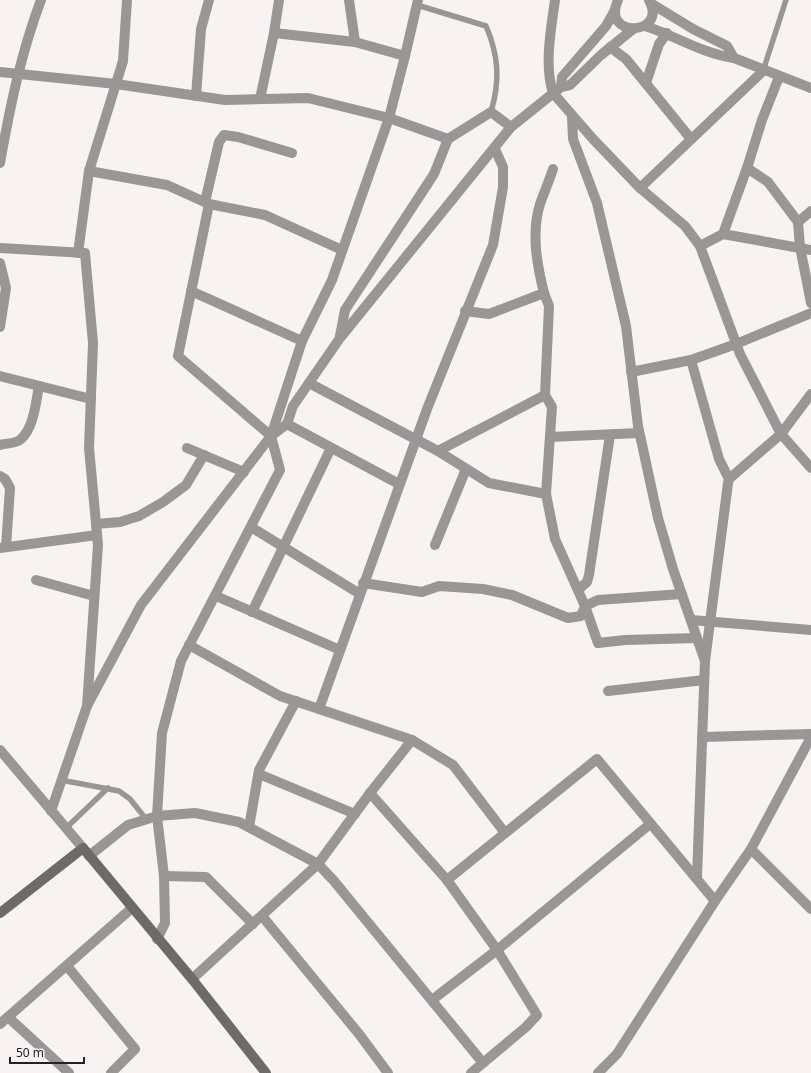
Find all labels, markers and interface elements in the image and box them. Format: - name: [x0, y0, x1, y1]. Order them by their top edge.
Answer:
- scale bar: [10, 1039, 84, 1065]
- text: 50 m: [16, 1044, 44, 1061]

